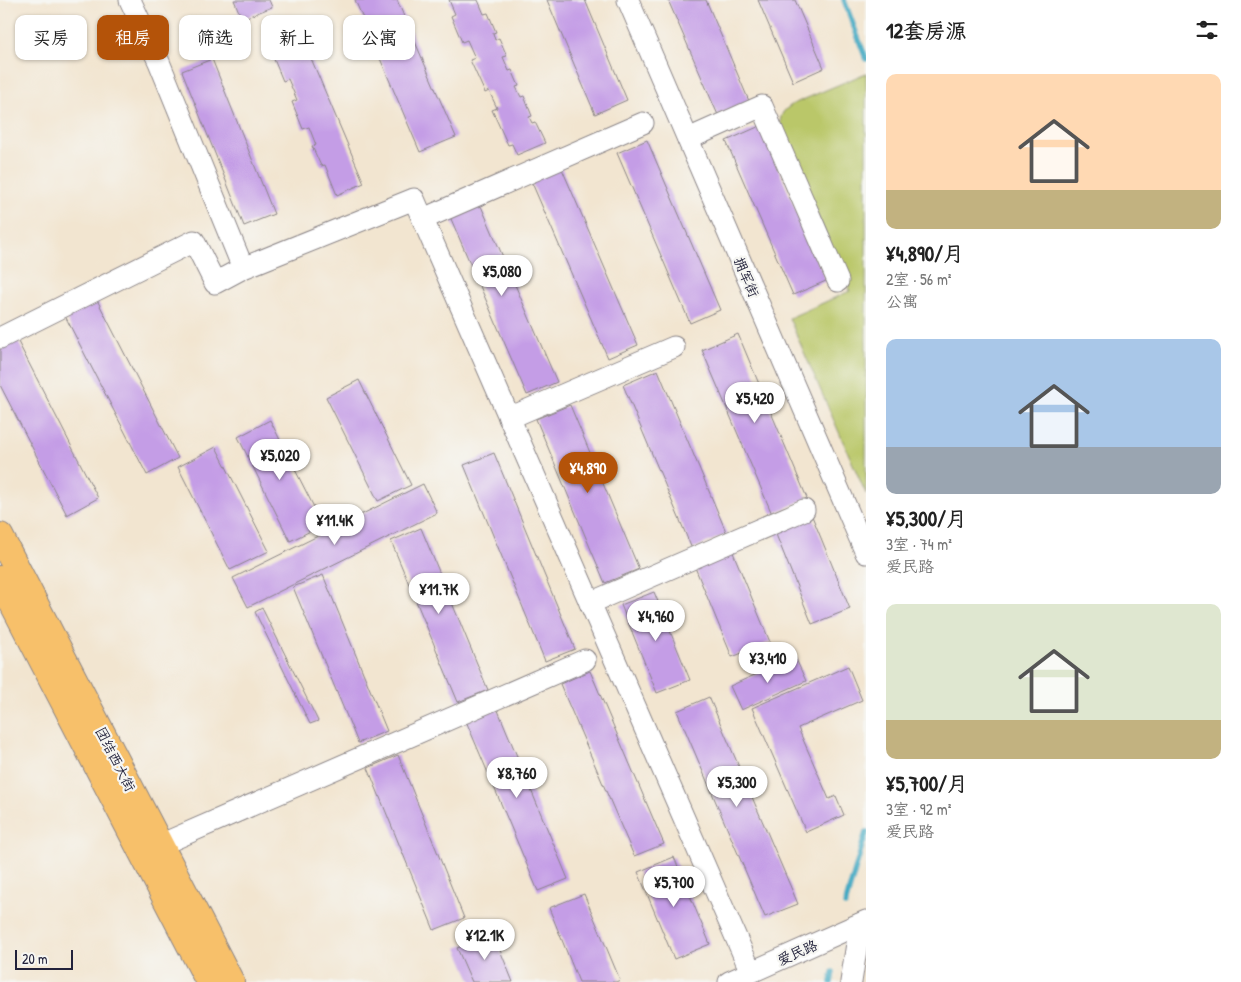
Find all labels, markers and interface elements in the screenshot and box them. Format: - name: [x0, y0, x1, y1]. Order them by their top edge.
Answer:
- chip: 买房: [15, 15, 87, 60]
- chip: 租房: [97, 15, 169, 60]
- chip: 筛选: [179, 15, 251, 60]
- chip: 新上: [261, 15, 333, 60]
- chip: 公寓: [343, 15, 415, 60]
- text: 12套房源: [886, 16, 966, 45]
- icon: filters: [1193, 16, 1221, 44]
- icon: home: [1009, 106, 1099, 196]
- text: ¥4,890/月: [886, 239, 964, 268]
- pin: ¥5,080: [461, 254, 543, 297]
- street label: 拥军街: [730, 254, 764, 300]
- text: ¥5,080: [483, 260, 521, 282]
- text: 2室 · 56 m²: [886, 268, 951, 290]
- text: 公寓: [886, 290, 918, 312]
- icon: home: [1009, 371, 1099, 461]
- pin: ¥5,420: [714, 382, 796, 424]
- text: ¥5,420: [736, 387, 774, 409]
- pin: ¥5,020: [239, 438, 321, 481]
- text: ¥5,020: [260, 444, 300, 466]
- pin: ¥4,890: [547, 452, 629, 494]
- text: ¥4,890: [570, 457, 606, 479]
- pin: ¥11.4K: [294, 504, 376, 546]
- text: ¥5,300/月: [886, 504, 967, 533]
- text: ¥11.4K: [317, 509, 353, 531]
- text: 3室 · 74 m²: [886, 533, 952, 555]
- text: 爱民路: [886, 555, 934, 577]
- pin: ¥11.7K: [398, 572, 480, 615]
- text: ¥11.7K: [420, 578, 458, 600]
- pin: ¥4,960: [615, 600, 697, 642]
- text: ¥4,960: [638, 605, 674, 627]
- icon: home: [1009, 636, 1099, 726]
- pin: ¥3,410: [727, 642, 809, 684]
- text: ¥3,410: [750, 647, 786, 669]
- street label: 团结西大街: [92, 724, 140, 794]
- pin: ¥8,760: [476, 756, 558, 799]
- text: ¥8,760: [497, 762, 537, 784]
- pin: ¥5,300: [696, 766, 778, 808]
- text: ¥5,700/月: [886, 769, 968, 798]
- text: ¥5,300: [718, 771, 756, 793]
- text: 3室 · 92 m²: [886, 798, 951, 820]
- text: 爱民路: [886, 820, 934, 842]
- pin: ¥5,700: [633, 866, 715, 908]
- text: ¥5,700: [654, 871, 694, 893]
- pin: ¥12.1K: [444, 918, 526, 961]
- text: ¥12.1K: [466, 924, 504, 946]
- street label: 爱民路: [774, 935, 820, 969]
- scale bar: [15, 947, 72, 970]
- text: 20 m: [22, 949, 48, 968]

